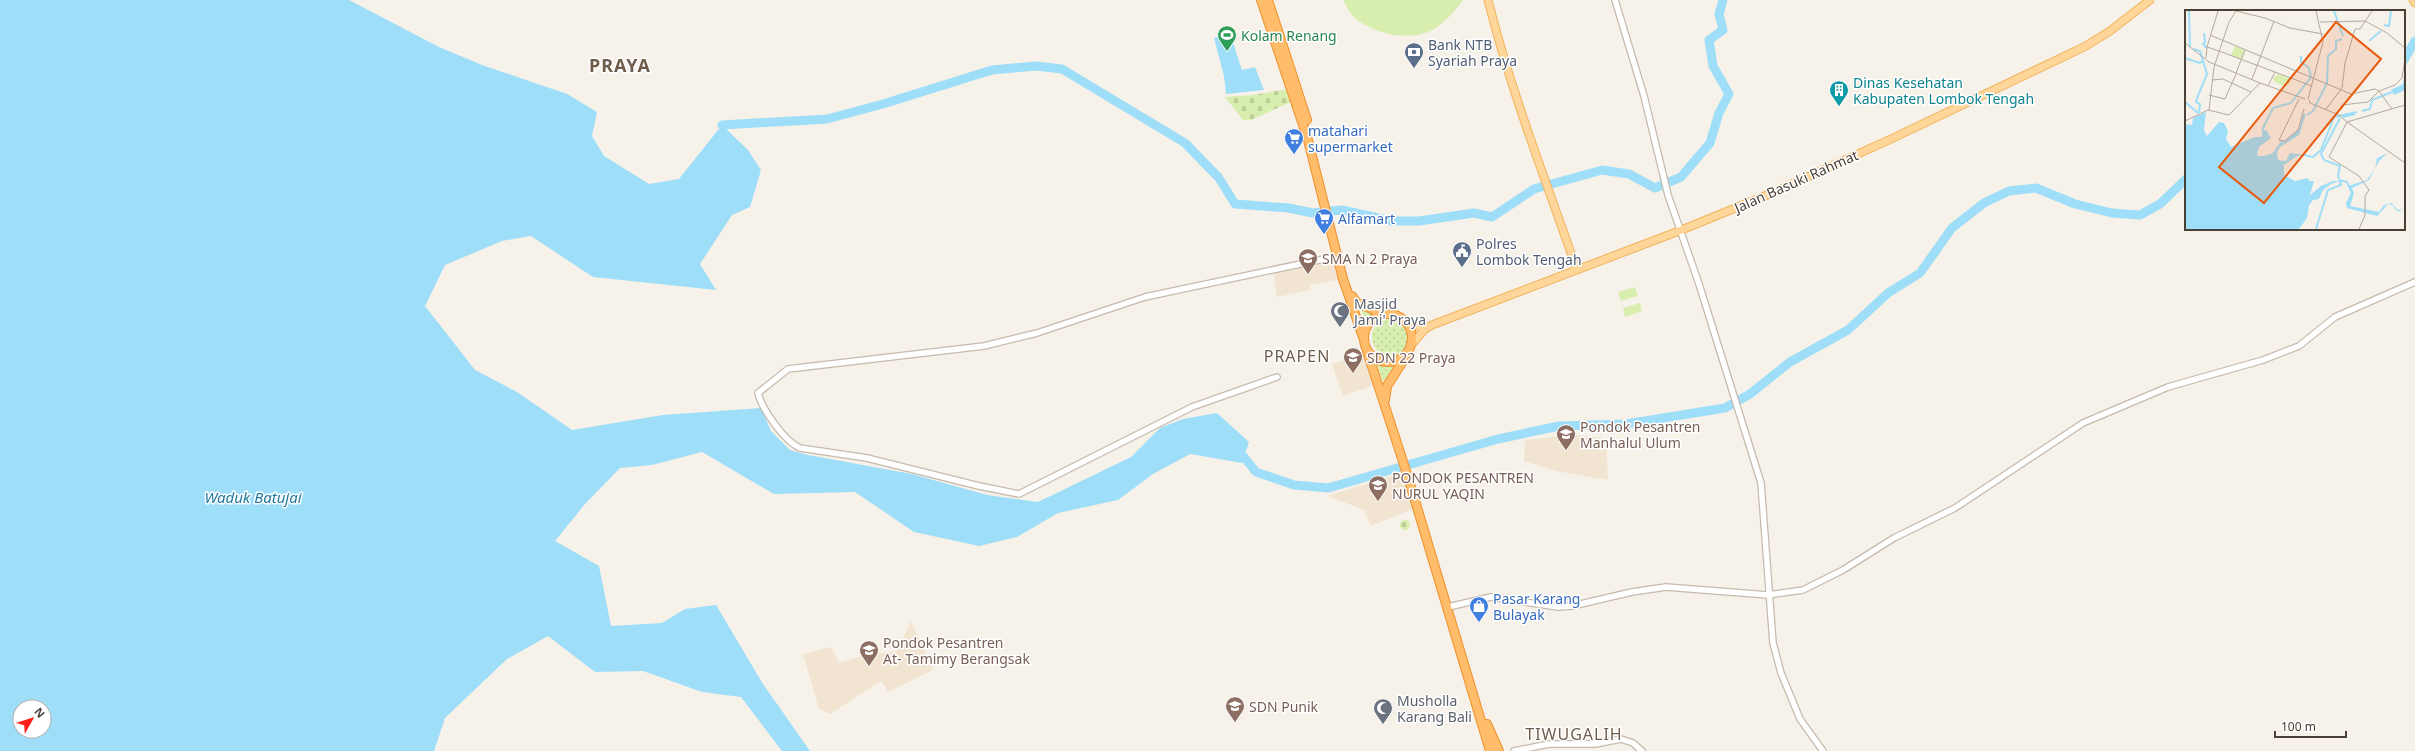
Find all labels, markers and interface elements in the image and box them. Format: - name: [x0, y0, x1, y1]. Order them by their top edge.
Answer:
- inset map: [2185, 10, 2405, 230]
- sports icon: Kolam Renang: [1216, 24, 1238, 52]
- place label: Kolam Renang: [1241, 26, 1337, 45]
- place label: Bank NTB Syariah Praya: [1428, 35, 1517, 70]
- bank icon: Bank NTB Syariah Praya: [1403, 41, 1425, 69]
- district label: PRAYA: [589, 53, 651, 77]
- place label: Dinas Kesehatan Kabupaten Lombok Tengah: [1853, 73, 2034, 108]
- building icon: Dinas Kesehatan Kabupaten Lombok Tengah: [1828, 79, 1850, 107]
- place label: matahari supermarket: [1308, 121, 1393, 156]
- supermarket icon: matahari supermarket: [1283, 127, 1305, 155]
- street label: Jalan Basuki Rahmat: [1729, 145, 1861, 218]
- supermarket icon: Alfamart: [1313, 207, 1335, 235]
- place label: Alfamart: [1338, 209, 1395, 228]
- place label: Polres Lombok Tengah: [1476, 234, 1582, 269]
- public building icon: Polres Lombok Tengah: [1451, 240, 1473, 268]
- school or university icon: SMA N 2 Praya: [1297, 247, 1319, 275]
- place label: SMA N 2 Praya: [1322, 249, 1418, 268]
- place label: Masjid Jami' Praya: [1352, 294, 1426, 329]
- mosque icon: Masjid Jami' Praya: [1329, 300, 1351, 328]
- district label: PRAPEN: [1264, 345, 1330, 367]
- school or university icon: SDN 22 Praya: [1342, 346, 1364, 374]
- place label: SDN 22 Praya: [1367, 348, 1456, 367]
- place label: Pondok Pesantren Manhalul Ulum: [1580, 417, 1700, 452]
- school or university icon: Pondok Pesantren Manhalul Ulum: [1555, 423, 1577, 451]
- place label: PONDOK PESANTREN NURUL YAQIN: [1392, 468, 1534, 503]
- school or university icon: PONDOK PESANTREN NURUL YAQIN: [1367, 474, 1389, 502]
- water label: Waduk Batujai: [204, 487, 303, 507]
- place label: Pasar Karang Bulayak: [1493, 589, 1580, 624]
- shop icon: Pasar Karang Bulayak: [1468, 595, 1490, 623]
- place label: Pondok Pesantren At- Tamimy Berangsak: [883, 633, 1030, 668]
- school or university icon: Pondok Pesantren At- Tamimy Berangsak: [858, 639, 880, 667]
- place label: Musholla Karang Bali: [1397, 691, 1472, 726]
- school or university icon: SDN Punik: [1224, 695, 1246, 723]
- place label: SDN Punik: [1249, 697, 1319, 716]
- mosque icon: Musholla Karang Bali: [1372, 697, 1394, 725]
- north arrow: [12, 699, 52, 739]
- text: N: [32, 704, 49, 721]
- scale bar: [2275, 713, 2346, 739]
- text: 100 m: [2281, 718, 2316, 735]
- district label: TIWUGALIH: [1525, 723, 1623, 745]

